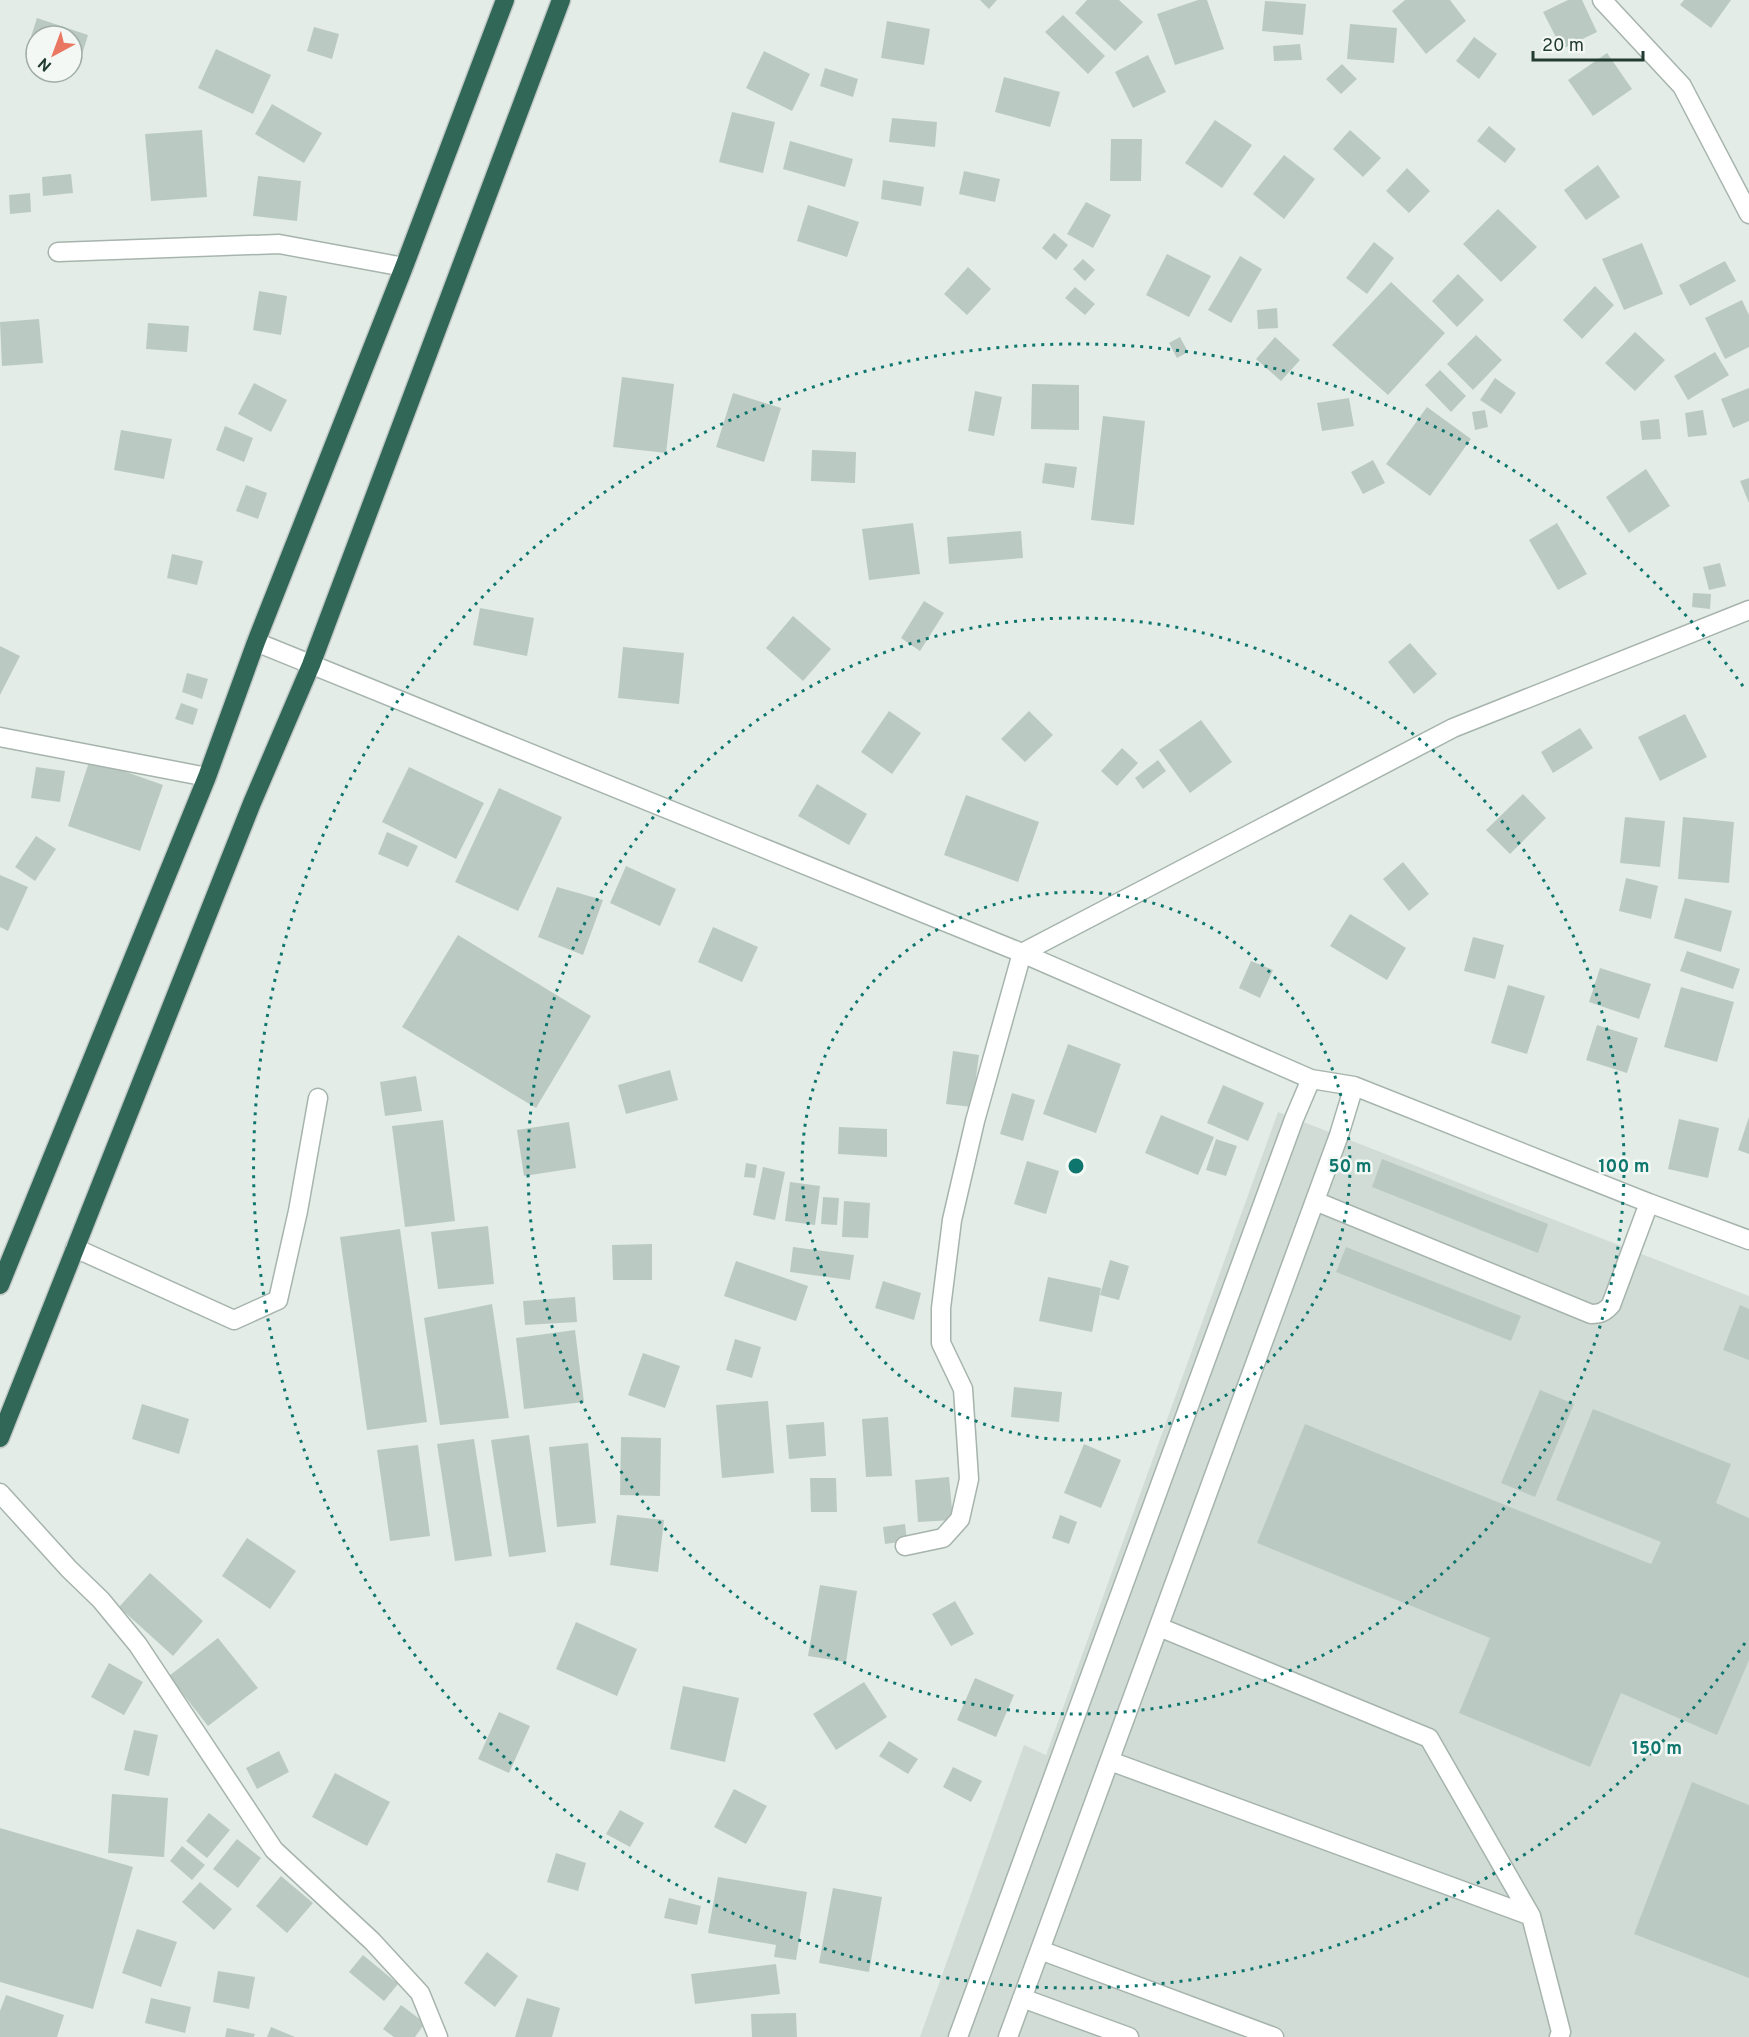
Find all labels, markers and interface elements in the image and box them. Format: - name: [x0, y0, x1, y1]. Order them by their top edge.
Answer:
- north arrow: [24, 24, 84, 84]
- scale bar: [1533, 24, 1642, 62]
- text: 20 m: [1542, 35, 1584, 58]
- text: N: [35, 52, 56, 75]
- centre of rings: [1066, 1156, 1086, 1176]
- text: 50 m: [1328, 1156, 1372, 1179]
- text: 100 m: [1598, 1156, 1650, 1179]
- text: 150 m: [1632, 1738, 1682, 1761]

